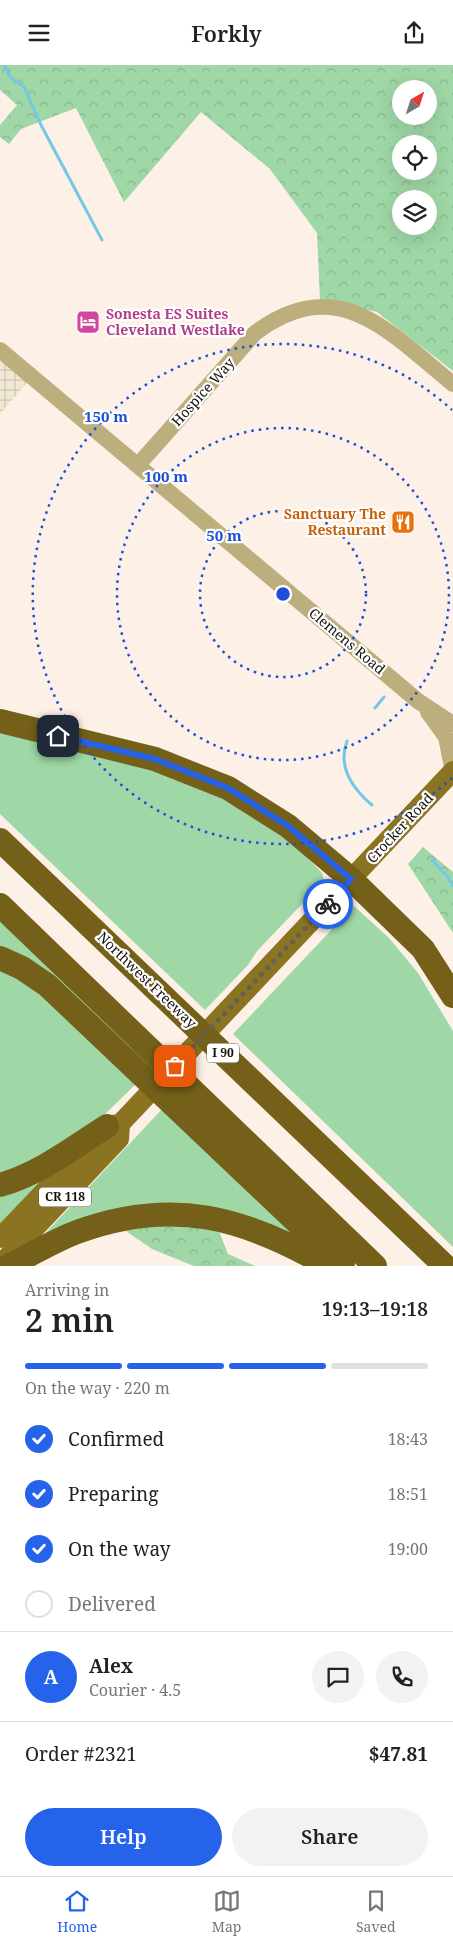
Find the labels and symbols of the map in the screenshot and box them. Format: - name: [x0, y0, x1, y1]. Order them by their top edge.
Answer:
- north arrow: [392, 80, 438, 125]
- place label: Sonesta ES Suites Cleveland Westlake: [106, 304, 245, 339]
- hotel icon: Sonesta ES Suites Cleveland Westlake: [75, 309, 101, 335]
- street label: Hospice Way: [167, 353, 238, 430]
- text: 150 m: [84, 406, 128, 426]
- text: 100 m: [144, 466, 188, 486]
- place label: Sanctuary The Restaurant: [284, 504, 386, 539]
- restaurant icon: Sanctuary The Restaurant: [390, 509, 416, 535]
- text: 50 m: [206, 525, 242, 545]
- centre of rings: [274, 585, 292, 603]
- street label: Clemens Road: [305, 603, 390, 678]
- pin: [37, 715, 79, 757]
- street label: Crocker Road: [362, 788, 437, 867]
- courier: [303, 879, 353, 929]
- street label: Northwest Freeway: [94, 927, 201, 1032]
- road number: I 90: [207, 1043, 239, 1063]
- pin: [154, 1045, 196, 1087]
- road number: CR 118: [39, 1187, 91, 1207]

